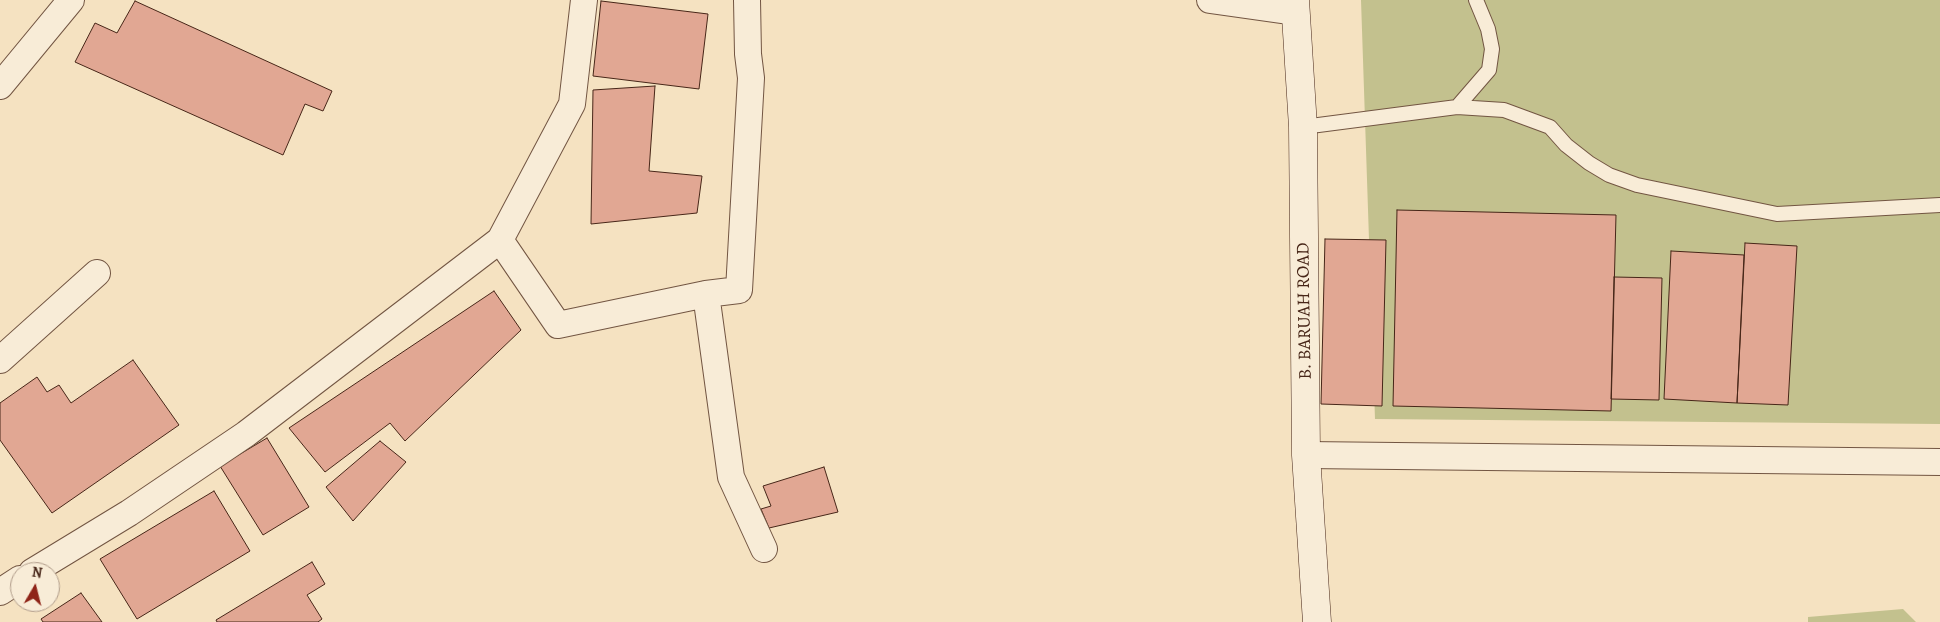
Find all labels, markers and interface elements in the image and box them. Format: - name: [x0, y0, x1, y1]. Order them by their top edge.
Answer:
- street label: B. BARUAH ROAD: [1293, 242, 1317, 380]
- north arrow: [10, 562, 60, 612]
- text: N: [31, 563, 43, 583]

